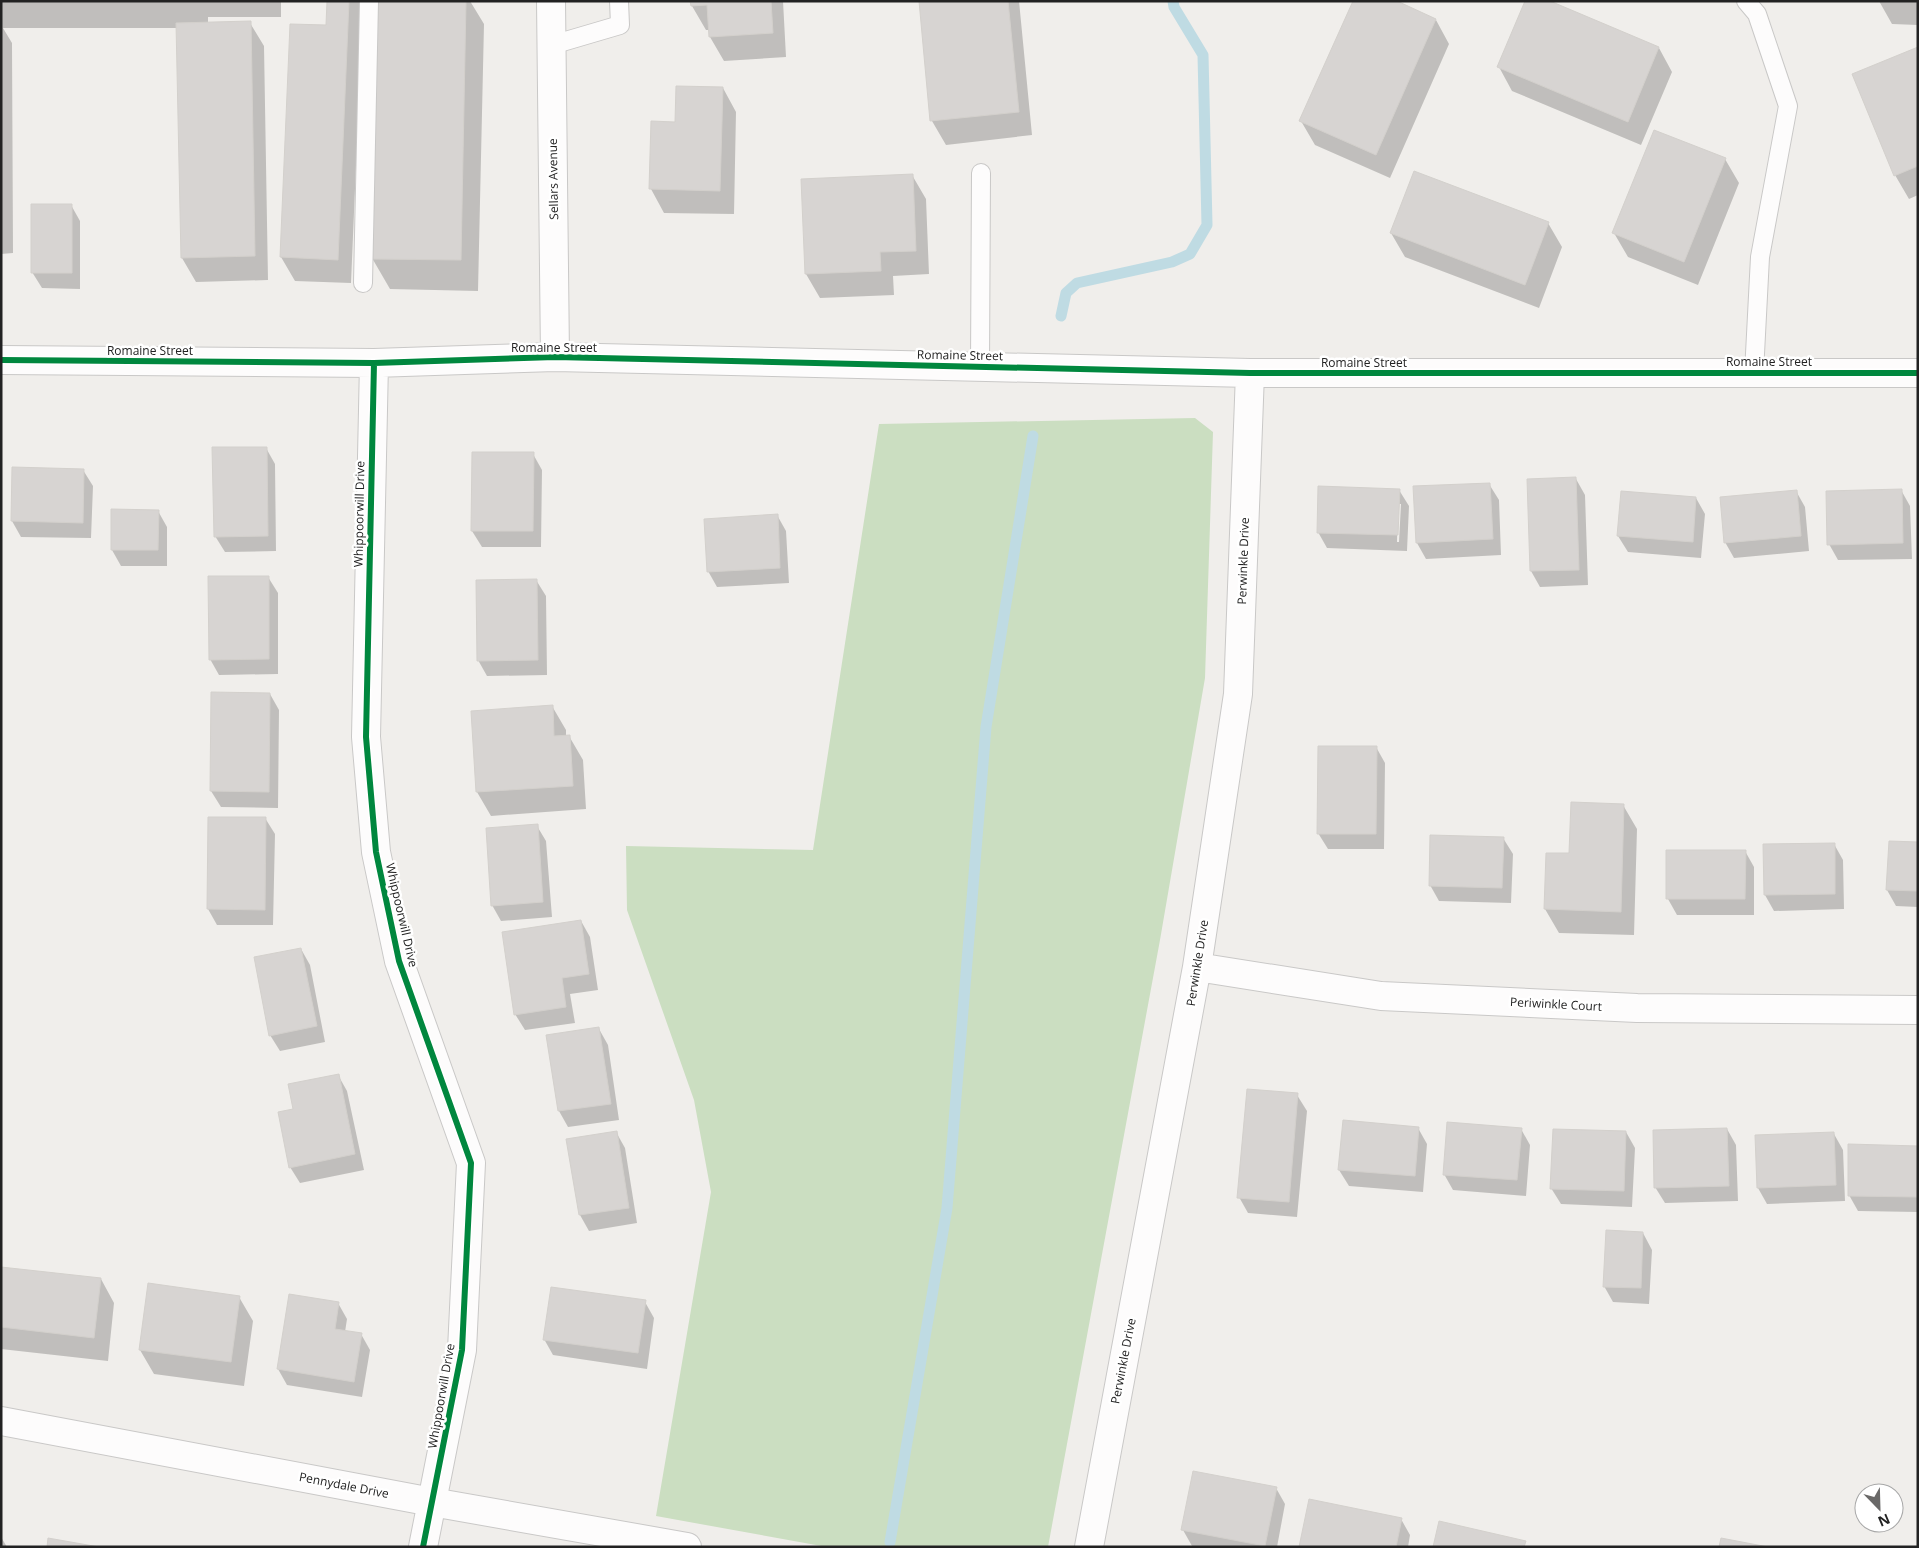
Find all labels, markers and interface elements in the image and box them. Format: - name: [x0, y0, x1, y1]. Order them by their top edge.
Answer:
- street label: Sellars Avenue: [544, 138, 562, 220]
- street label: Romaine Street: [511, 339, 597, 356]
- street label: Romaine Street: [107, 342, 193, 359]
- street label: Romaine Street: [917, 346, 1003, 364]
- street label: Romaine Street: [1726, 353, 1812, 370]
- street label: Romaine Street: [1321, 354, 1407, 371]
- street label: Whippoorwill Drive: [350, 460, 368, 567]
- street label: Perwinkle Drive: [1233, 517, 1253, 605]
- street label: Whippoorwill Drive: [382, 861, 422, 969]
- street label: Perwinkle Drive: [1182, 918, 1212, 1007]
- street label: Periwinkle Court: [1510, 993, 1602, 1015]
- street label: Perwinkle Drive: [1106, 1316, 1140, 1405]
- street label: Whippoorwill Drive: [423, 1342, 459, 1450]
- street label: Pennydale Drive: [298, 1468, 391, 1502]
- north arrow: [1854, 1483, 1904, 1533]
- text: N: [1875, 1509, 1893, 1531]

